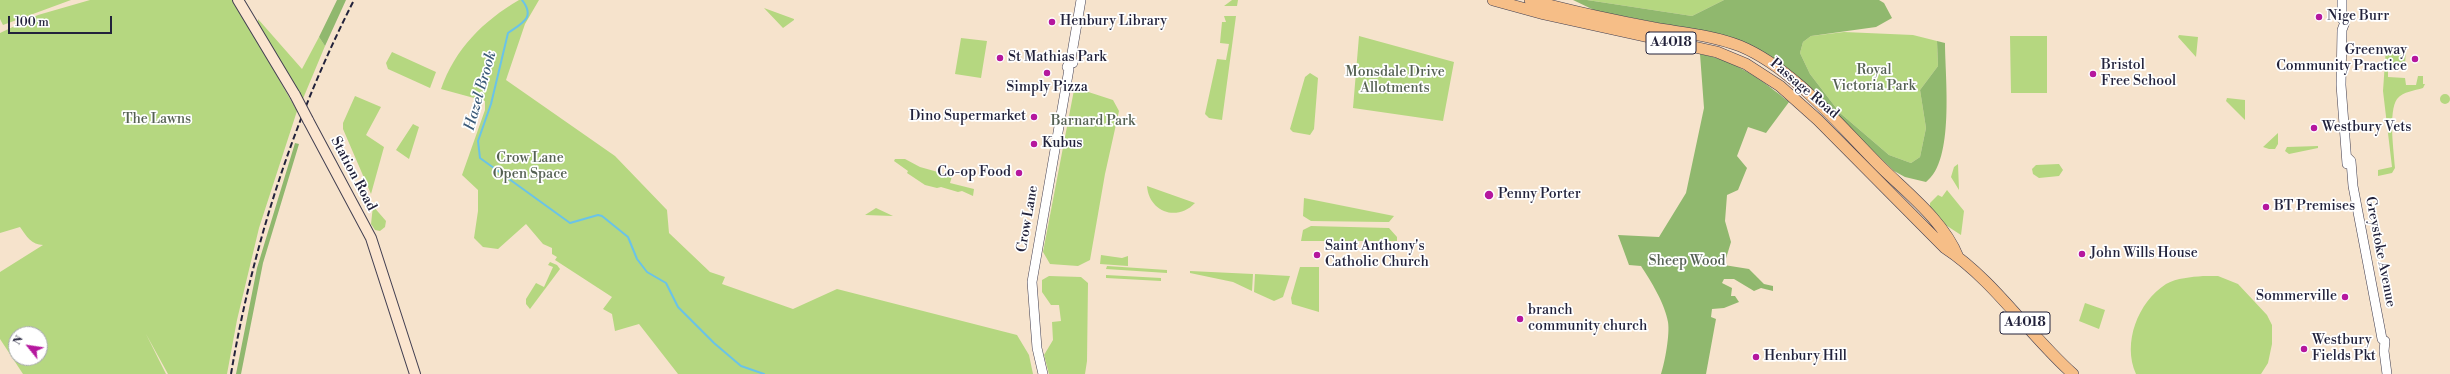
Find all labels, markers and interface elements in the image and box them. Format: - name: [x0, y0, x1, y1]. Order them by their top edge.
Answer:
- scale bar: [10, 8, 114, 34]
- place label: Nige Burr: [2327, 9, 2389, 25]
- marker: Nige Burr: [2314, 12, 2324, 22]
- place label: Henbury Library: [1060, 14, 1167, 30]
- text: 100 m: [15, 15, 49, 30]
- marker: Henbury Library: [1047, 17, 1057, 27]
- road number: A4018: [1646, 32, 1696, 54]
- place label: Greenway Community Practice: [2276, 43, 2407, 76]
- water label: Hazel Brook: [461, 49, 501, 133]
- place label: St Mathias Park: [1008, 50, 1107, 66]
- marker: St Mathias Park: [995, 53, 1005, 63]
- marker: Greenway Community Practice: [2410, 54, 2420, 64]
- street label: Passage Road: [1766, 55, 1842, 123]
- place label: Bristol Free School: [2101, 58, 2176, 90]
- park label: Royal Victoria Park: [1832, 63, 1916, 96]
- park label: Monsdale Drive Allotments: [1345, 65, 1445, 98]
- marker: Simply Pizza: [1042, 68, 1052, 78]
- marker: Bristol Free School: [2088, 69, 2098, 79]
- place label: Simply Pizza: [1006, 80, 1088, 96]
- place label: Dino Supermarket: [909, 109, 1026, 125]
- park label: The Lawns: [123, 112, 191, 128]
- marker: Dino Supermarket: [1029, 112, 1039, 122]
- park label: Barnard Park: [1051, 114, 1135, 130]
- place label: Westbury Vets: [2322, 120, 2411, 136]
- marker: Westbury Vets: [2309, 123, 2319, 133]
- street label: Station Road: [326, 134, 380, 214]
- place label: Kubus: [1042, 136, 1083, 152]
- marker: Kubus: [1029, 139, 1039, 149]
- park label: Crow Lane Open Space: [493, 151, 567, 184]
- place label: Co-op Food: [937, 165, 1011, 181]
- marker: Co-op Food: [1014, 168, 1024, 178]
- street label: Crow Lane: [1014, 184, 1042, 254]
- place label: Penny Porter: [1498, 187, 1581, 203]
- marker: Penny Porter: [1483, 189, 1495, 201]
- street label: Greystoke Avenue: [2361, 195, 2399, 309]
- place label: BT Premises: [2274, 199, 2355, 215]
- marker: BT Premises: [2261, 202, 2271, 212]
- place label: Saint Anthony's Catholic Church: [1325, 239, 1429, 272]
- place label: John Wills House: [2090, 246, 2198, 262]
- marker: John Wills House: [2077, 249, 2087, 259]
- marker: Saint Anthony's Catholic Church: [1312, 250, 1322, 260]
- park label: Sheep Wood: [1649, 254, 1725, 270]
- place label: Sommerville: [2256, 289, 2337, 305]
- marker: Sommerville: [2340, 292, 2350, 302]
- place label: branch community church: [1528, 303, 1647, 336]
- road number: A4018: [2000, 312, 2050, 334]
- marker: branch community church: [1515, 314, 1525, 324]
- north arrow: [8, 326, 48, 366]
- text: N: [10, 333, 27, 348]
- place label: Westbury Fields Pkt: [2312, 333, 2376, 366]
- marker: Westbury Fields Pkt: [2299, 344, 2309, 354]
- place label: Henbury Hill: [1764, 349, 1847, 365]
- marker: Henbury Hill: [1751, 352, 1761, 362]

